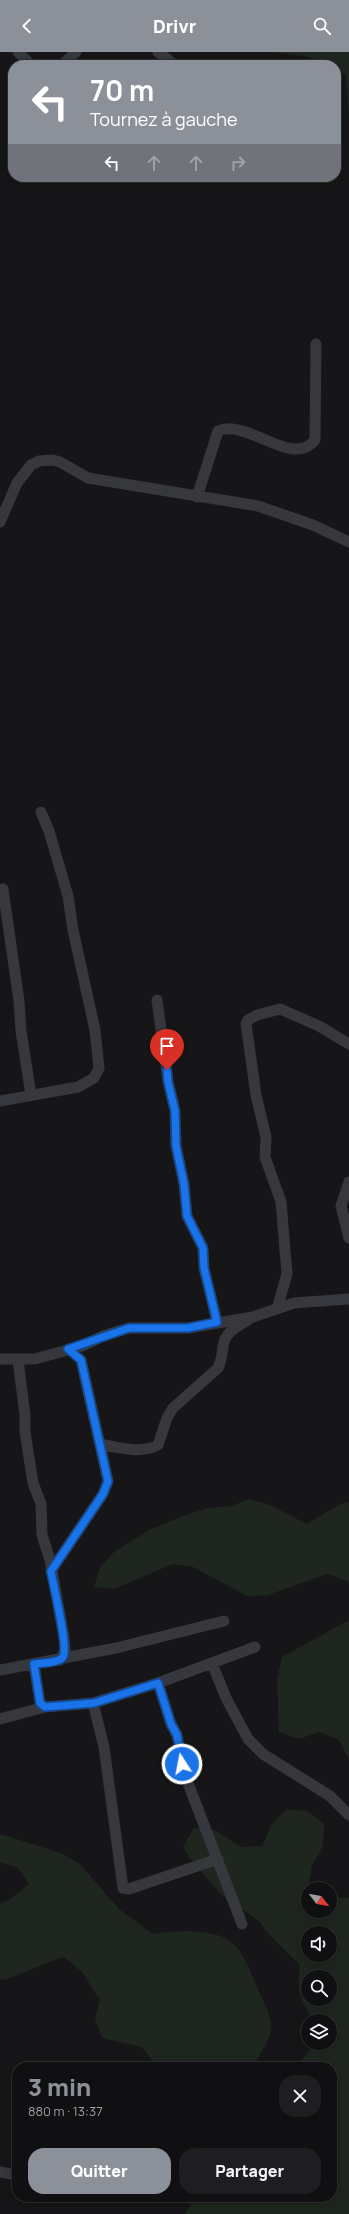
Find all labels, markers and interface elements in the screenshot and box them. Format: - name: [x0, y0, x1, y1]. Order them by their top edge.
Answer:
- text: Drivr: [153, 14, 196, 38]
- icon: back: [16, 15, 38, 37]
- icon: search: [311, 15, 333, 37]
- text: 70 m: [90, 71, 154, 109]
- icon: left: [24, 76, 76, 128]
- text: Tournez à gauche: [90, 107, 238, 131]
- icon: left: [101, 152, 123, 174]
- icon: ahead: [143, 152, 165, 174]
- icon: ahead: [185, 152, 207, 174]
- icon: right: [227, 152, 249, 174]
- pin: [150, 1029, 184, 1070]
- icon: arrive: [156, 1035, 178, 1057]
- position arrow: [161, 1743, 203, 1785]
- north arrow: [301, 1882, 337, 1918]
- map controls: [301, 1882, 337, 2050]
- button: sound: [301, 1926, 337, 1962]
- button: search: [301, 1970, 337, 2006]
- button: layers: [301, 2014, 337, 2050]
- text: 3 min: [28, 2070, 91, 2103]
- button: close: [279, 2075, 321, 2117]
- text: 880 m · 13:37: [28, 2102, 103, 2120]
- button: Quitter: [28, 2148, 171, 2194]
- button: Partager: [179, 2148, 321, 2194]

